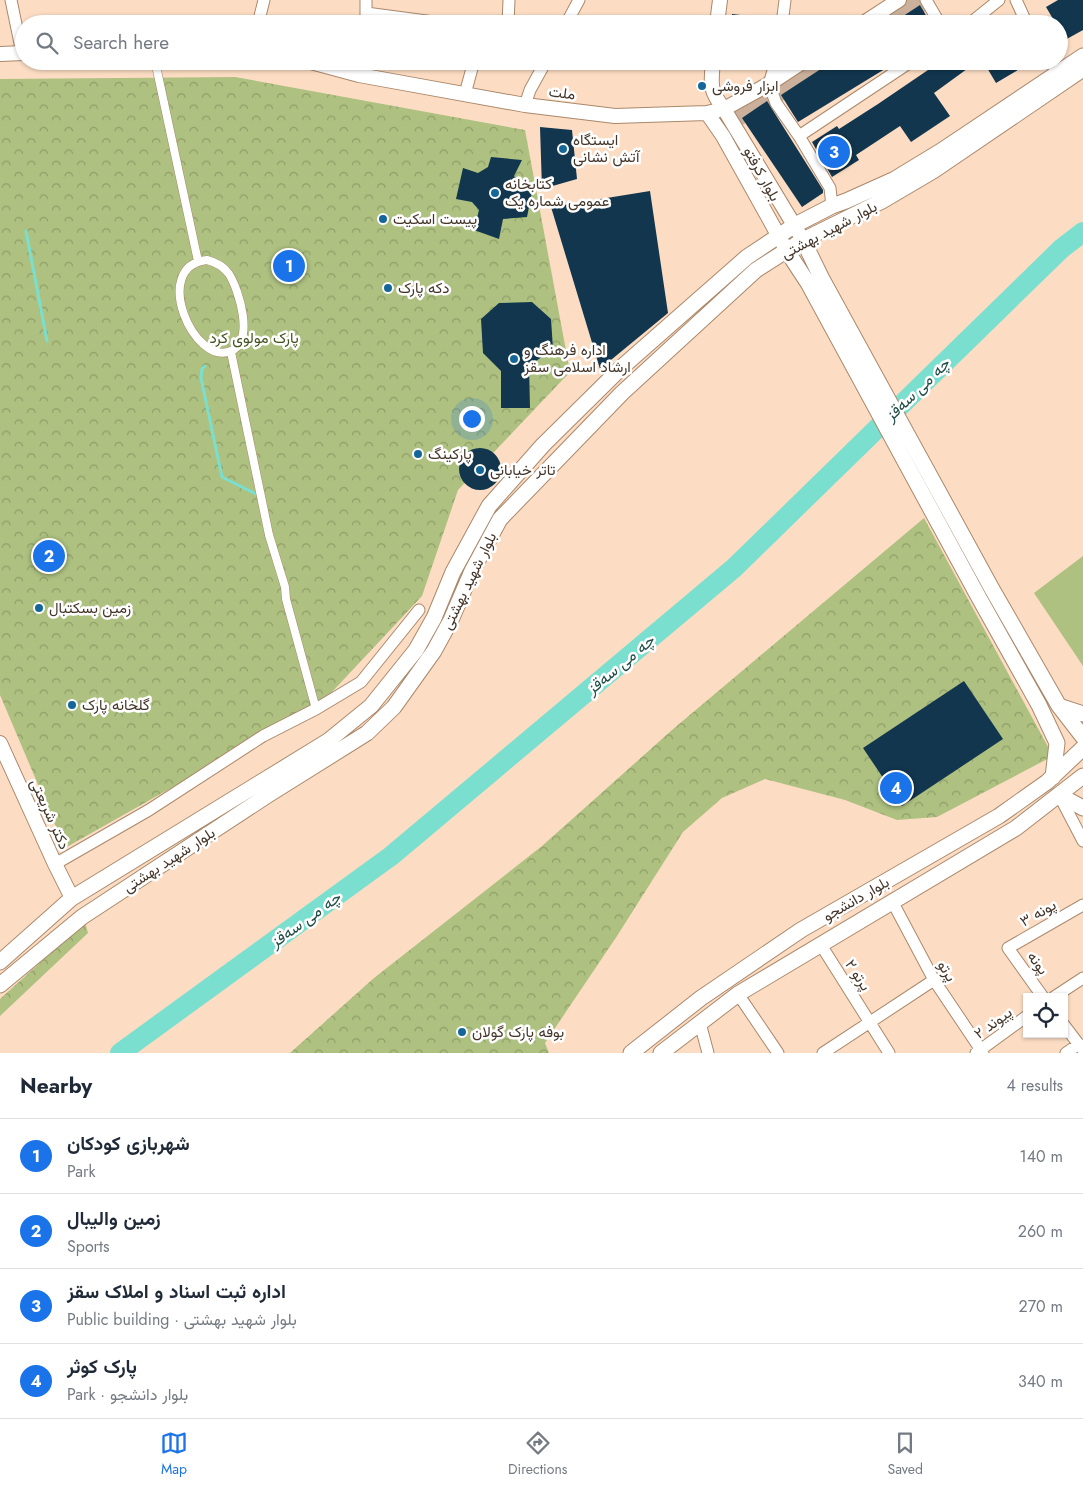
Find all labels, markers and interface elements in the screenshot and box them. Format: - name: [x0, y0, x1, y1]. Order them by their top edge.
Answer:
- search box: [15, 15, 1068, 70]
- icon: search: [33, 29, 61, 57]
- text: Search here: [73, 29, 169, 56]
- place label: ابزار فروشی: [712, 75, 778, 97]
- street label: ملت: [547, 80, 577, 106]
- marker: ابزار فروشی: [696, 80, 708, 92]
- place label: ایستگاه آتش نشانی: [573, 129, 641, 168]
- pin: 3: [818, 133, 850, 171]
- marker: ایستگاه آتش نشانی: [557, 143, 569, 155]
- street label: بلوار کرفتو: [738, 143, 786, 205]
- place label: کتابخانه عمومی شماره یک: [505, 173, 609, 212]
- marker: کتابخانه عمومی شماره یک: [489, 187, 501, 199]
- street label: بلوار شهید بهشتی: [777, 195, 881, 265]
- place label: پیست اسکیت: [393, 208, 477, 230]
- marker: پیست اسکیت: [377, 213, 389, 225]
- pin: 1: [273, 247, 305, 285]
- place label: دکه پارک: [398, 277, 449, 299]
- marker: دکه پارک: [382, 282, 394, 294]
- park label: پارک مولوی کرد: [209, 327, 299, 349]
- place label: اداره فرهنگ و ارشاد اسلامی سقز: [523, 339, 631, 378]
- water label: چە می سەقز: [879, 352, 956, 427]
- marker: اداره فرهنگ و ارشاد اسلامی سقز: [508, 353, 520, 365]
- your location: [459, 406, 485, 432]
- place label: پارکینگ: [428, 443, 472, 465]
- marker: پارکینگ: [412, 448, 424, 460]
- place label: تاتر خیابانی: [490, 459, 556, 481]
- marker: تاتر خیابانی: [474, 464, 486, 476]
- street label: بلوار شهید بهشتی: [436, 529, 502, 633]
- pin: 2: [33, 537, 65, 575]
- place label: زمین بسکتبال: [49, 597, 131, 619]
- marker: زمین بسکتبال: [33, 602, 45, 614]
- water label: چە می سەقز: [581, 628, 660, 700]
- place label: گلخانه پارک: [82, 694, 150, 716]
- marker: گلخانه پارک: [66, 699, 78, 711]
- pin: 4: [880, 769, 912, 807]
- street label: دکتر شریعتی: [25, 775, 75, 853]
- street label: بلوار شهید بهشتی: [119, 822, 219, 898]
- street label: بلوار دانشجو: [819, 871, 893, 927]
- water label: چە می سەقز: [264, 885, 346, 953]
- street label: پونه ۳: [1016, 894, 1060, 932]
- street label: پونه: [1022, 947, 1054, 979]
- street label: پرتو ۲: [840, 955, 876, 995]
- street label: پرتو: [932, 956, 962, 986]
- map controls: [1023, 993, 1068, 1038]
- button: locate: [1023, 993, 1068, 1038]
- street label: پیوند ۲: [969, 1002, 1017, 1044]
- place label: بوفه پارک گولان: [472, 1021, 564, 1043]
- marker: بوفه پارک گولان: [456, 1026, 468, 1038]
- text: Nearby: [20, 1071, 92, 1101]
- text: 4 results: [1007, 1074, 1063, 1097]
- text: شهربازی کودکان: [67, 1130, 190, 1157]
- text: 1: [32, 1145, 40, 1168]
- text: 140 m: [1020, 1145, 1063, 1168]
- text: Park: [67, 1160, 96, 1183]
- text: زمین والیبال: [67, 1205, 161, 1232]
- text: 2: [31, 1220, 41, 1243]
- text: 260 m: [1018, 1220, 1063, 1243]
- text: Sports: [67, 1235, 109, 1258]
- text: اداره ثبت اسناد و املاک سقز: [67, 1278, 286, 1305]
- text: 3: [31, 1295, 41, 1318]
- text: 270 m: [1019, 1295, 1063, 1318]
- text: Public building · بلوار شهید بهشتی: [67, 1308, 297, 1331]
- text: پارک کوثر: [67, 1353, 137, 1380]
- text: 4: [30, 1370, 42, 1393]
- text: 340 m: [1018, 1370, 1063, 1393]
- text: Park · بلوار دانشجو: [67, 1383, 188, 1406]
- tab: Map: [160, 1429, 188, 1479]
- tab: Directions: [508, 1429, 567, 1479]
- tab: Saved: [887, 1429, 923, 1479]

